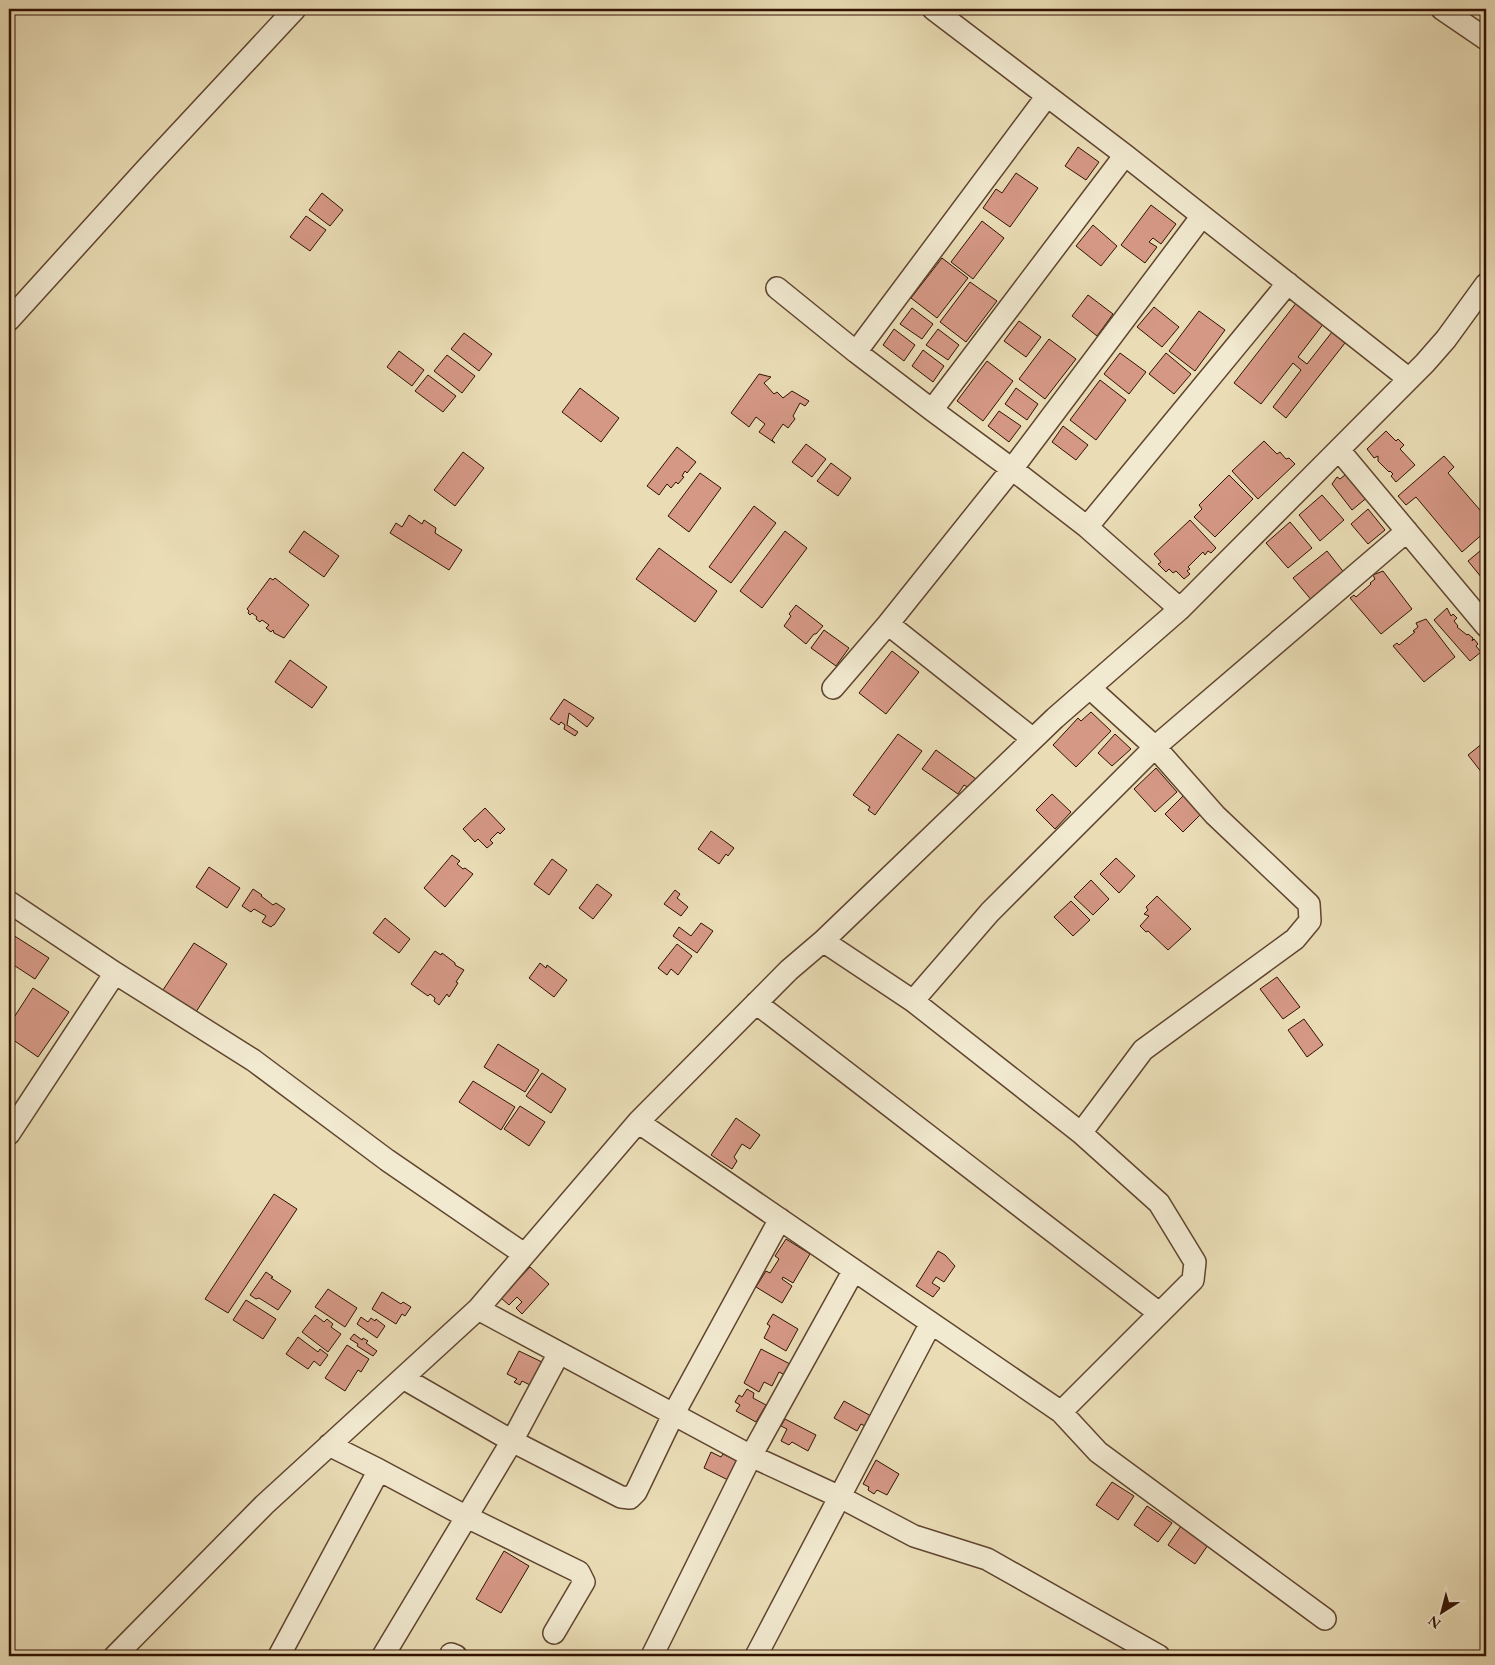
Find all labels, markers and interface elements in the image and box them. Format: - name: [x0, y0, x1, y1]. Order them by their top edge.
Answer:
- north arrow: [1418, 1588, 1468, 1638]
- text: N: [1424, 1612, 1444, 1633]

